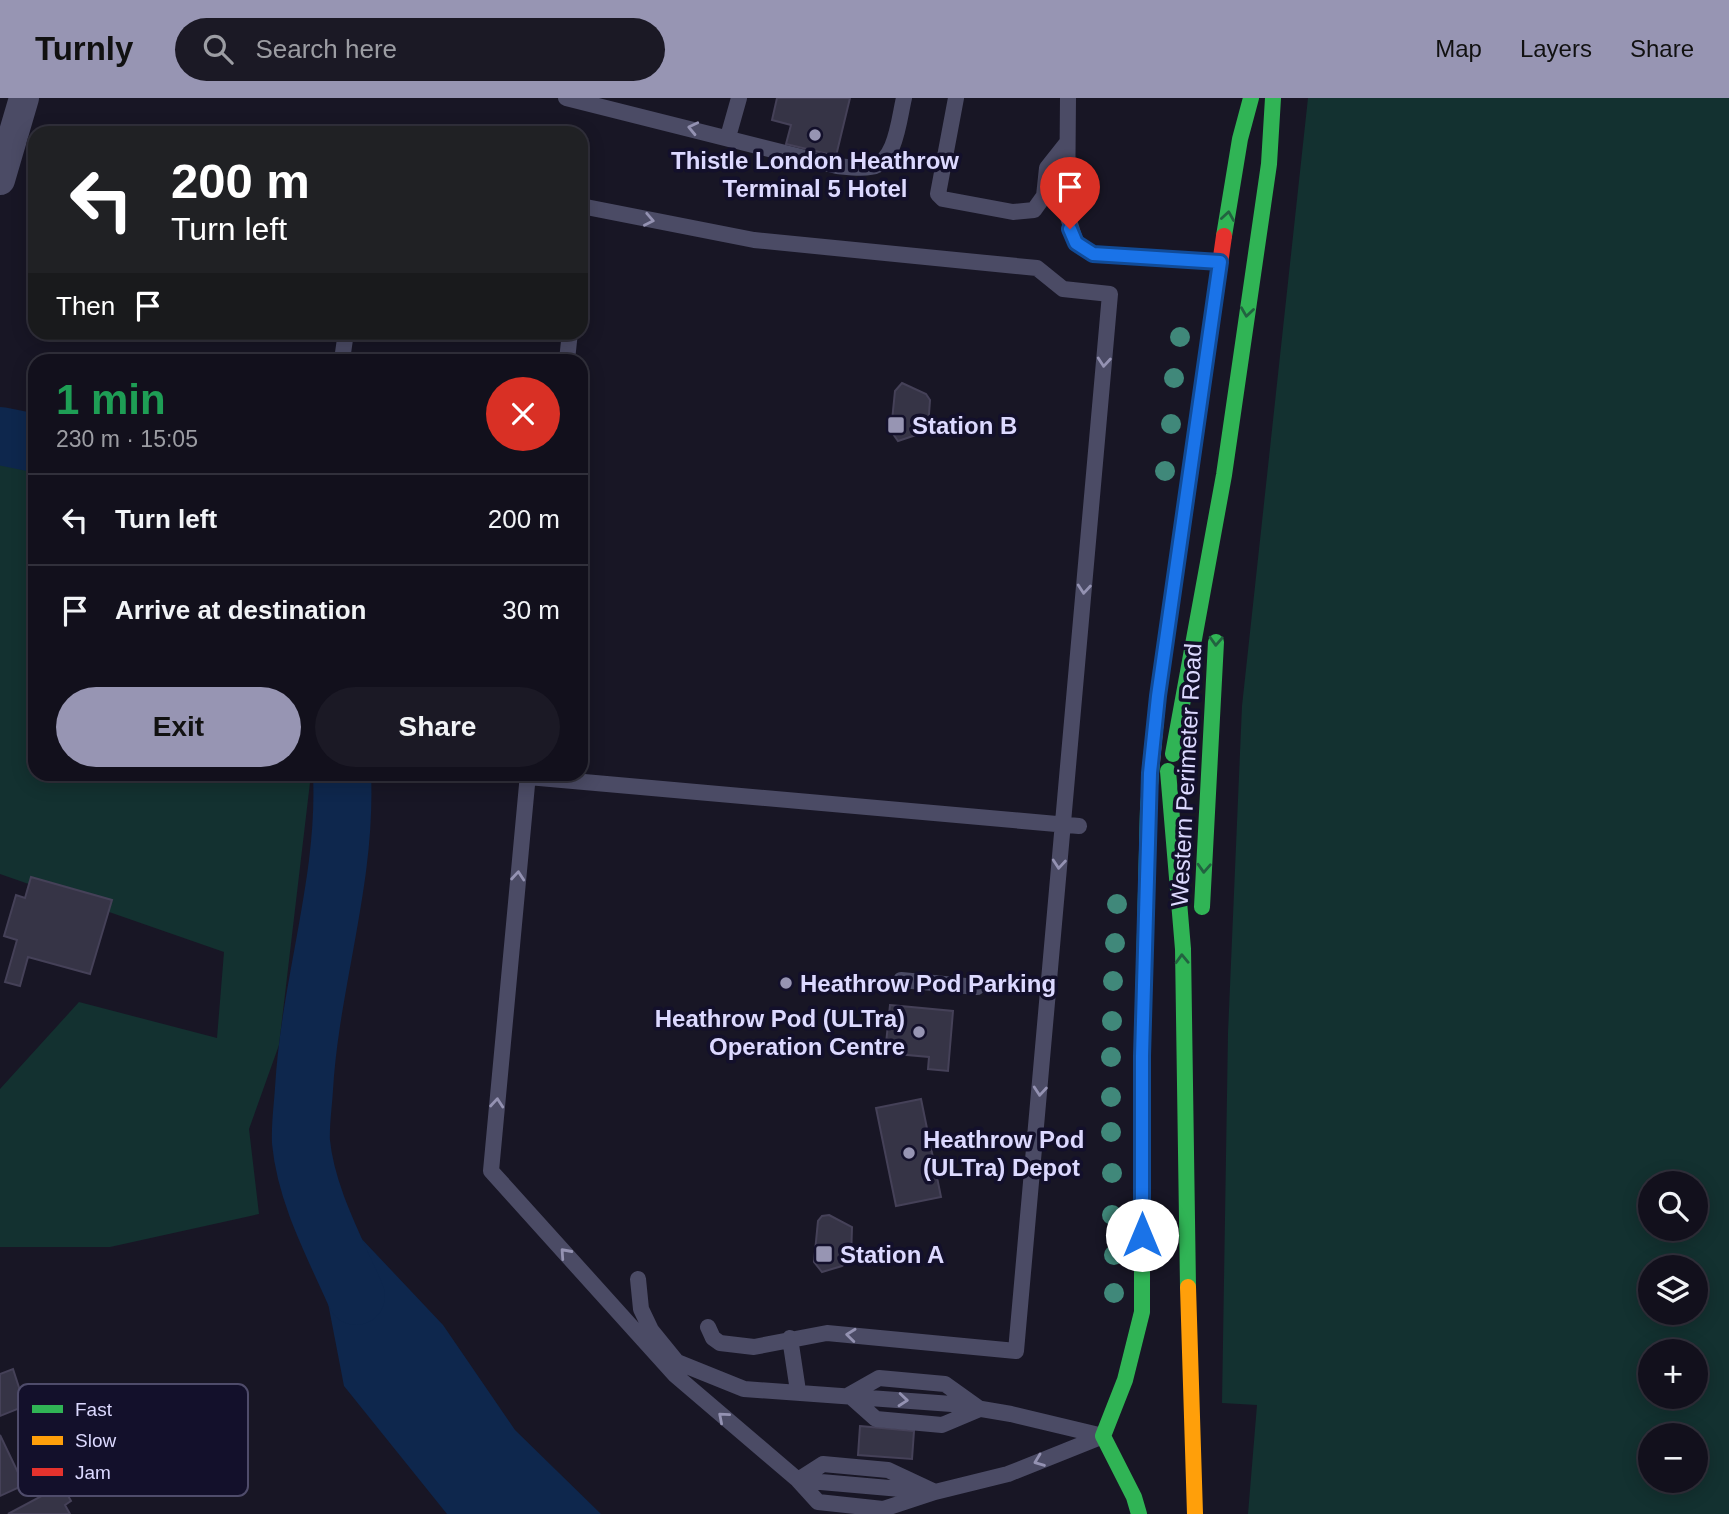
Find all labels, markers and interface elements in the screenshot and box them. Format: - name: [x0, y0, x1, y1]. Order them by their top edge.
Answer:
- search box: [175, 18, 665, 81]
- text: Turnly: [35, 30, 133, 67]
- icon: search: [199, 30, 237, 68]
- text: Search here: [255, 34, 397, 64]
- text: Map: [1435, 35, 1482, 62]
- text: Layers: [1520, 35, 1592, 62]
- text: Share: [1630, 35, 1694, 62]
- one-way arrow: [687, 122, 699, 136]
- marker: Thistle London Heathrow Terminal 5 Hotel: [807, 127, 823, 143]
- place label: Thistle London Heathrow Terminal 5 Hotel: [671, 147, 959, 202]
- icon: left: [56, 154, 147, 245]
- text: 200 m: [171, 154, 310, 208]
- pin: [1040, 157, 1100, 229]
- icon: arrive: [1051, 168, 1089, 206]
- one-way arrow: [1220, 210, 1235, 222]
- text: Turn left: [171, 211, 287, 247]
- one-way arrow: [643, 212, 655, 227]
- icon: arrive: [129, 287, 167, 325]
- text: Then: [56, 291, 115, 321]
- one-way arrow: [1240, 306, 1255, 317]
- one-way arrow: [1097, 357, 1112, 368]
- text: 1 min: [56, 376, 166, 423]
- button: close: [486, 377, 560, 451]
- place label: Station B: [912, 412, 1017, 439]
- marker: Station B: [886, 415, 906, 435]
- text: 230 m · 15:05: [56, 426, 198, 452]
- icon: left: [56, 501, 94, 539]
- text: Turn left: [115, 504, 217, 534]
- text: 200 m: [488, 504, 560, 534]
- one-way arrow: [1077, 584, 1092, 595]
- icon: arrive: [56, 592, 94, 630]
- text: Arrive at destination: [115, 595, 366, 625]
- text: 30 m: [502, 595, 560, 625]
- one-way arrow: [1208, 636, 1223, 647]
- street label: Western Perimeter Road: [1166, 643, 1206, 907]
- button: Exit: [56, 687, 301, 767]
- button: Share: [315, 687, 560, 767]
- one-way arrow: [1052, 859, 1067, 870]
- one-way arrow: [1197, 863, 1212, 874]
- one-way arrow: [510, 870, 525, 881]
- one-way arrow: [1174, 954, 1189, 965]
- place label: Heathrow Pod Parking: [800, 970, 1056, 997]
- marker: Heathrow Pod Parking: [778, 975, 794, 991]
- place label: Heathrow Pod (ULTra) Operation Centre: [655, 1005, 905, 1060]
- marker: Heathrow Pod (ULTra) Operation Centre: [911, 1024, 927, 1040]
- one-way arrow: [1033, 1086, 1048, 1097]
- one-way arrow: [489, 1097, 504, 1108]
- place label: Heathrow Pod (ULTra) Depot: [923, 1126, 1084, 1181]
- marker: Heathrow Pod (ULTra) Depot: [901, 1145, 917, 1161]
- map controls: [1638, 1171, 1708, 1493]
- button: search: [1638, 1171, 1708, 1241]
- position arrow: [1105, 1198, 1179, 1272]
- place label: Station A: [840, 1241, 944, 1268]
- marker: Station A: [814, 1244, 834, 1264]
- one-way arrow: [561, 1248, 573, 1261]
- button: layers: [1638, 1255, 1708, 1325]
- one-way arrow: [845, 1328, 856, 1343]
- button: +: [1638, 1339, 1708, 1409]
- legend: [18, 1384, 248, 1496]
- one-way arrow: [898, 1392, 909, 1407]
- text: Fast: [75, 1399, 113, 1420]
- one-way arrow: [718, 1413, 731, 1425]
- button: −: [1638, 1423, 1708, 1493]
- text: Slow: [75, 1430, 116, 1451]
- one-way arrow: [1034, 1453, 1046, 1467]
- text: Jam: [75, 1462, 111, 1483]

